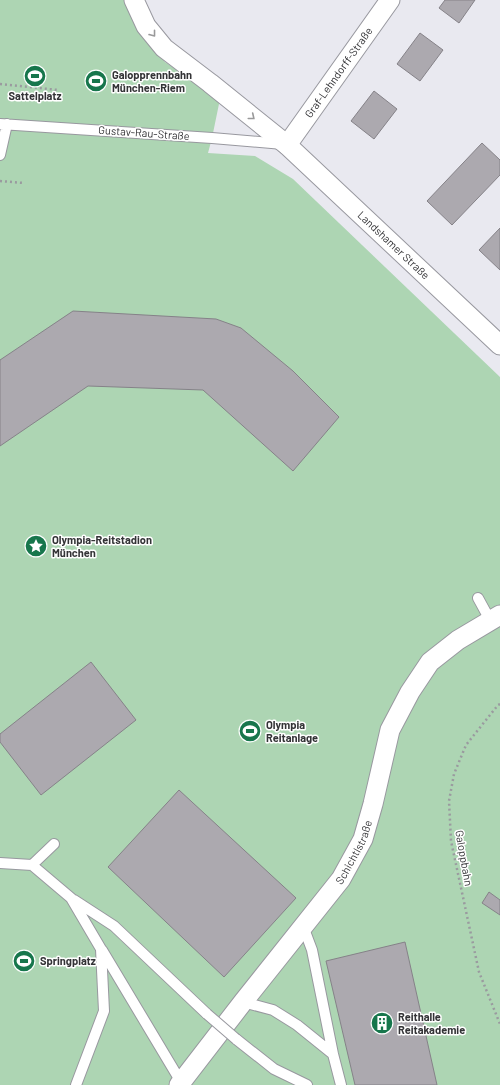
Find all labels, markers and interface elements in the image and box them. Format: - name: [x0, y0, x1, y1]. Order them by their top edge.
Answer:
- street label: Graf-Lehndorff-Straße: [302, 24, 375, 120]
- one-way arrow: [148, 29, 155, 36]
- sports icon: Sattelplatz: [22, 63, 48, 89]
- sports icon: Galopprennbahn München-Riem: [83, 68, 109, 94]
- place label: Galopprennbahn München-Riem: [112, 68, 192, 94]
- place label: Sattelplatz: [9, 89, 62, 102]
- one-way arrow: [248, 112, 255, 119]
- street label: Gustav-Rau-Straße: [98, 123, 190, 142]
- street label: Landshamer Straße: [355, 208, 433, 282]
- place icon: Olympia-Reitstadion München: [23, 533, 49, 559]
- place label: Olympia-Reitstadion München: [52, 533, 152, 559]
- sports icon: Olympia Reitanlage: [237, 718, 263, 744]
- place label: Olympia Reitanlage: [266, 718, 318, 744]
- street label: Schichtlstraße: [332, 818, 374, 887]
- street label: Galoppbahn: [453, 829, 476, 887]
- sports icon: Springplatz: [11, 948, 37, 974]
- place label: Springplatz: [40, 954, 96, 967]
- building icon: Reithalle Reitakademie: [369, 1010, 395, 1036]
- place label: Reithalle Reitakademie: [398, 1010, 465, 1036]

